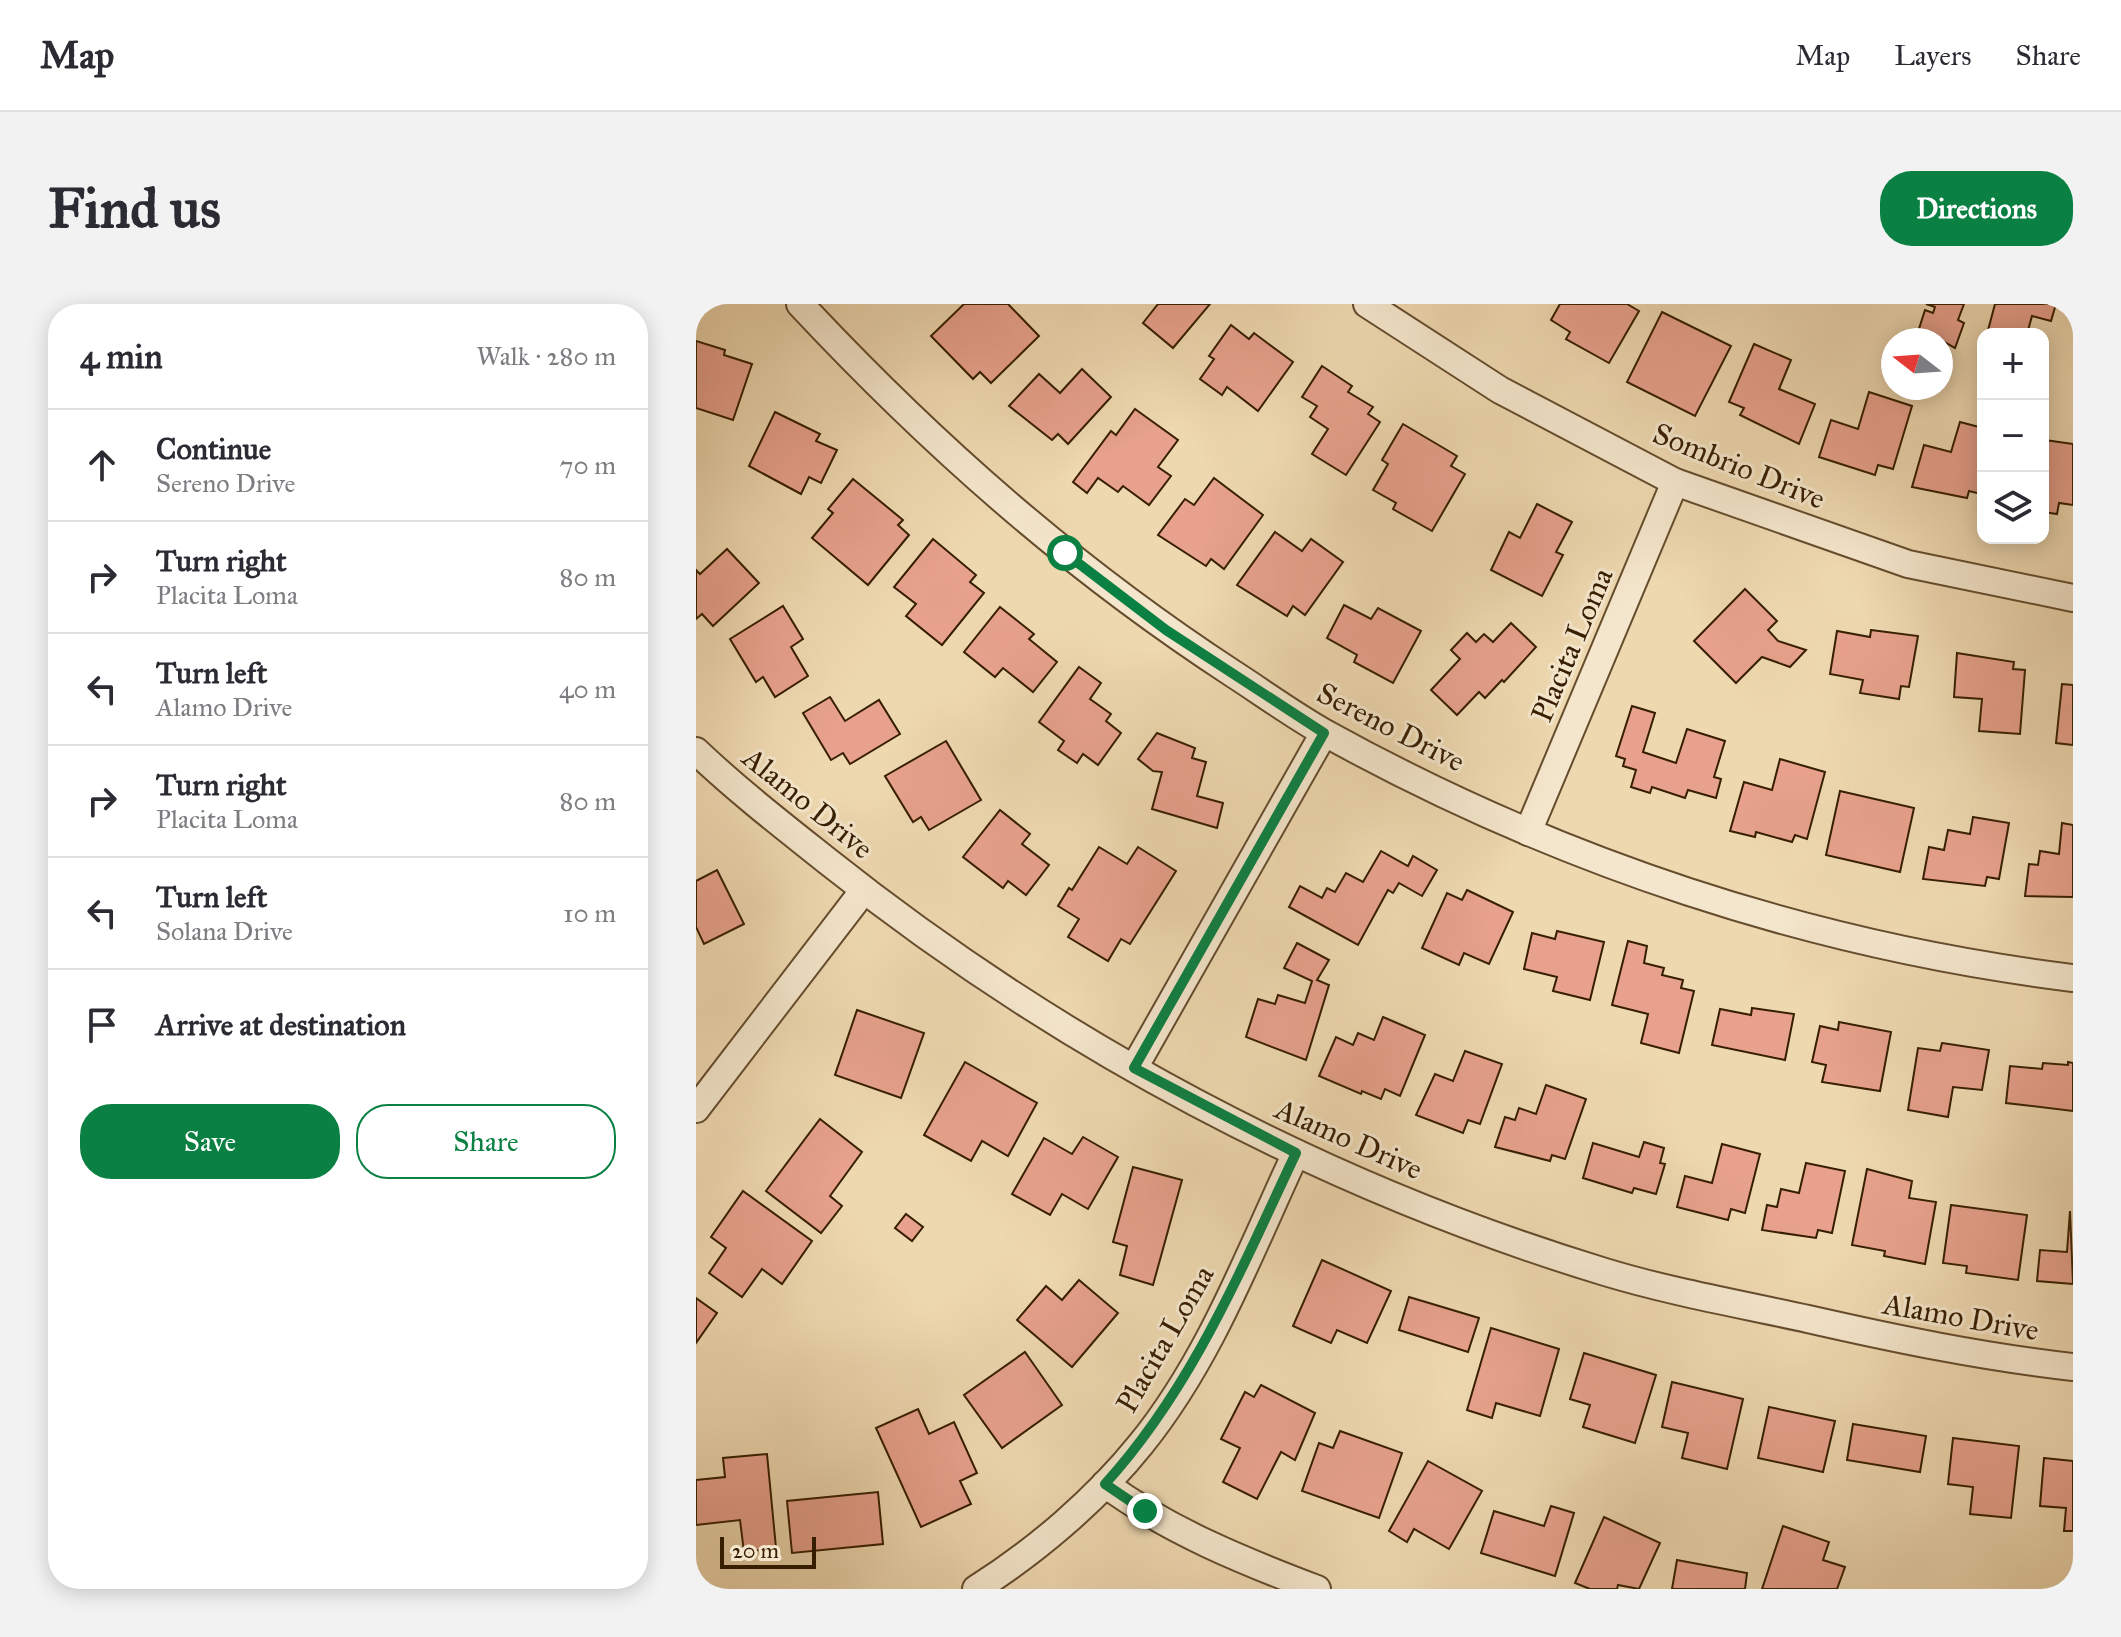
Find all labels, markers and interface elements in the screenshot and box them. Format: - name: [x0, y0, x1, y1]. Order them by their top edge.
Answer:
- text: Map: [40, 32, 114, 78]
- text: Map: [1795, 38, 1850, 73]
- text: Layers: [1894, 38, 1972, 73]
- text: Share: [2016, 38, 2081, 73]
- button: Directions: [1880, 171, 2073, 246]
- text: Find us: [48, 174, 221, 242]
- north arrow: [1881, 328, 1953, 400]
- map controls: [1977, 328, 2049, 544]
- button: +: [1977, 328, 2049, 400]
- text: 4 min: [80, 336, 163, 377]
- text: Walk · 280 m: [476, 340, 616, 372]
- button: −: [1977, 400, 2049, 472]
- street label: Sombrio Drive: [1648, 415, 1830, 517]
- text: Continue: [156, 431, 271, 467]
- icon: ahead: [80, 443, 124, 487]
- text: 70 m: [560, 449, 616, 481]
- text: Sereno Drive: [156, 467, 295, 499]
- button: layers: [1977, 472, 2049, 544]
- route start: [1047, 535, 1083, 571]
- text: Turn right: [156, 543, 287, 579]
- icon: right: [80, 555, 124, 599]
- text: 80 m: [560, 561, 616, 593]
- street label: Placita Loma: [1523, 562, 1621, 727]
- text: Placita Loma: [156, 579, 298, 611]
- text: Turn left: [156, 655, 267, 691]
- icon: left: [80, 667, 124, 711]
- text: 40 m: [559, 673, 616, 705]
- street label: Sereno Drive: [1311, 674, 1471, 780]
- text: Alamo Drive: [156, 691, 292, 723]
- street label: Alamo Drive: [734, 738, 880, 866]
- text: Turn right: [156, 767, 287, 803]
- icon: right: [80, 779, 124, 823]
- text: 80 m: [560, 785, 616, 817]
- text: Placita Loma: [156, 803, 298, 835]
- text: Turn left: [156, 879, 267, 915]
- icon: left: [80, 891, 124, 935]
- text: 10 m: [563, 897, 616, 929]
- text: Solana Drive: [156, 915, 293, 947]
- icon: arrive: [80, 1003, 124, 1047]
- text: Arrive at destination: [156, 1007, 406, 1043]
- street label: Alamo Drive: [1268, 1090, 1428, 1187]
- button: Save: [80, 1104, 340, 1179]
- button: Share: [356, 1104, 616, 1179]
- street label: Placita Loma: [1108, 1259, 1222, 1419]
- street label: Alamo Drive: [1878, 1285, 2042, 1348]
- route end: [1127, 1493, 1163, 1529]
- scale bar: [720, 1533, 816, 1569]
- text: 20 m: [732, 1537, 779, 1564]

